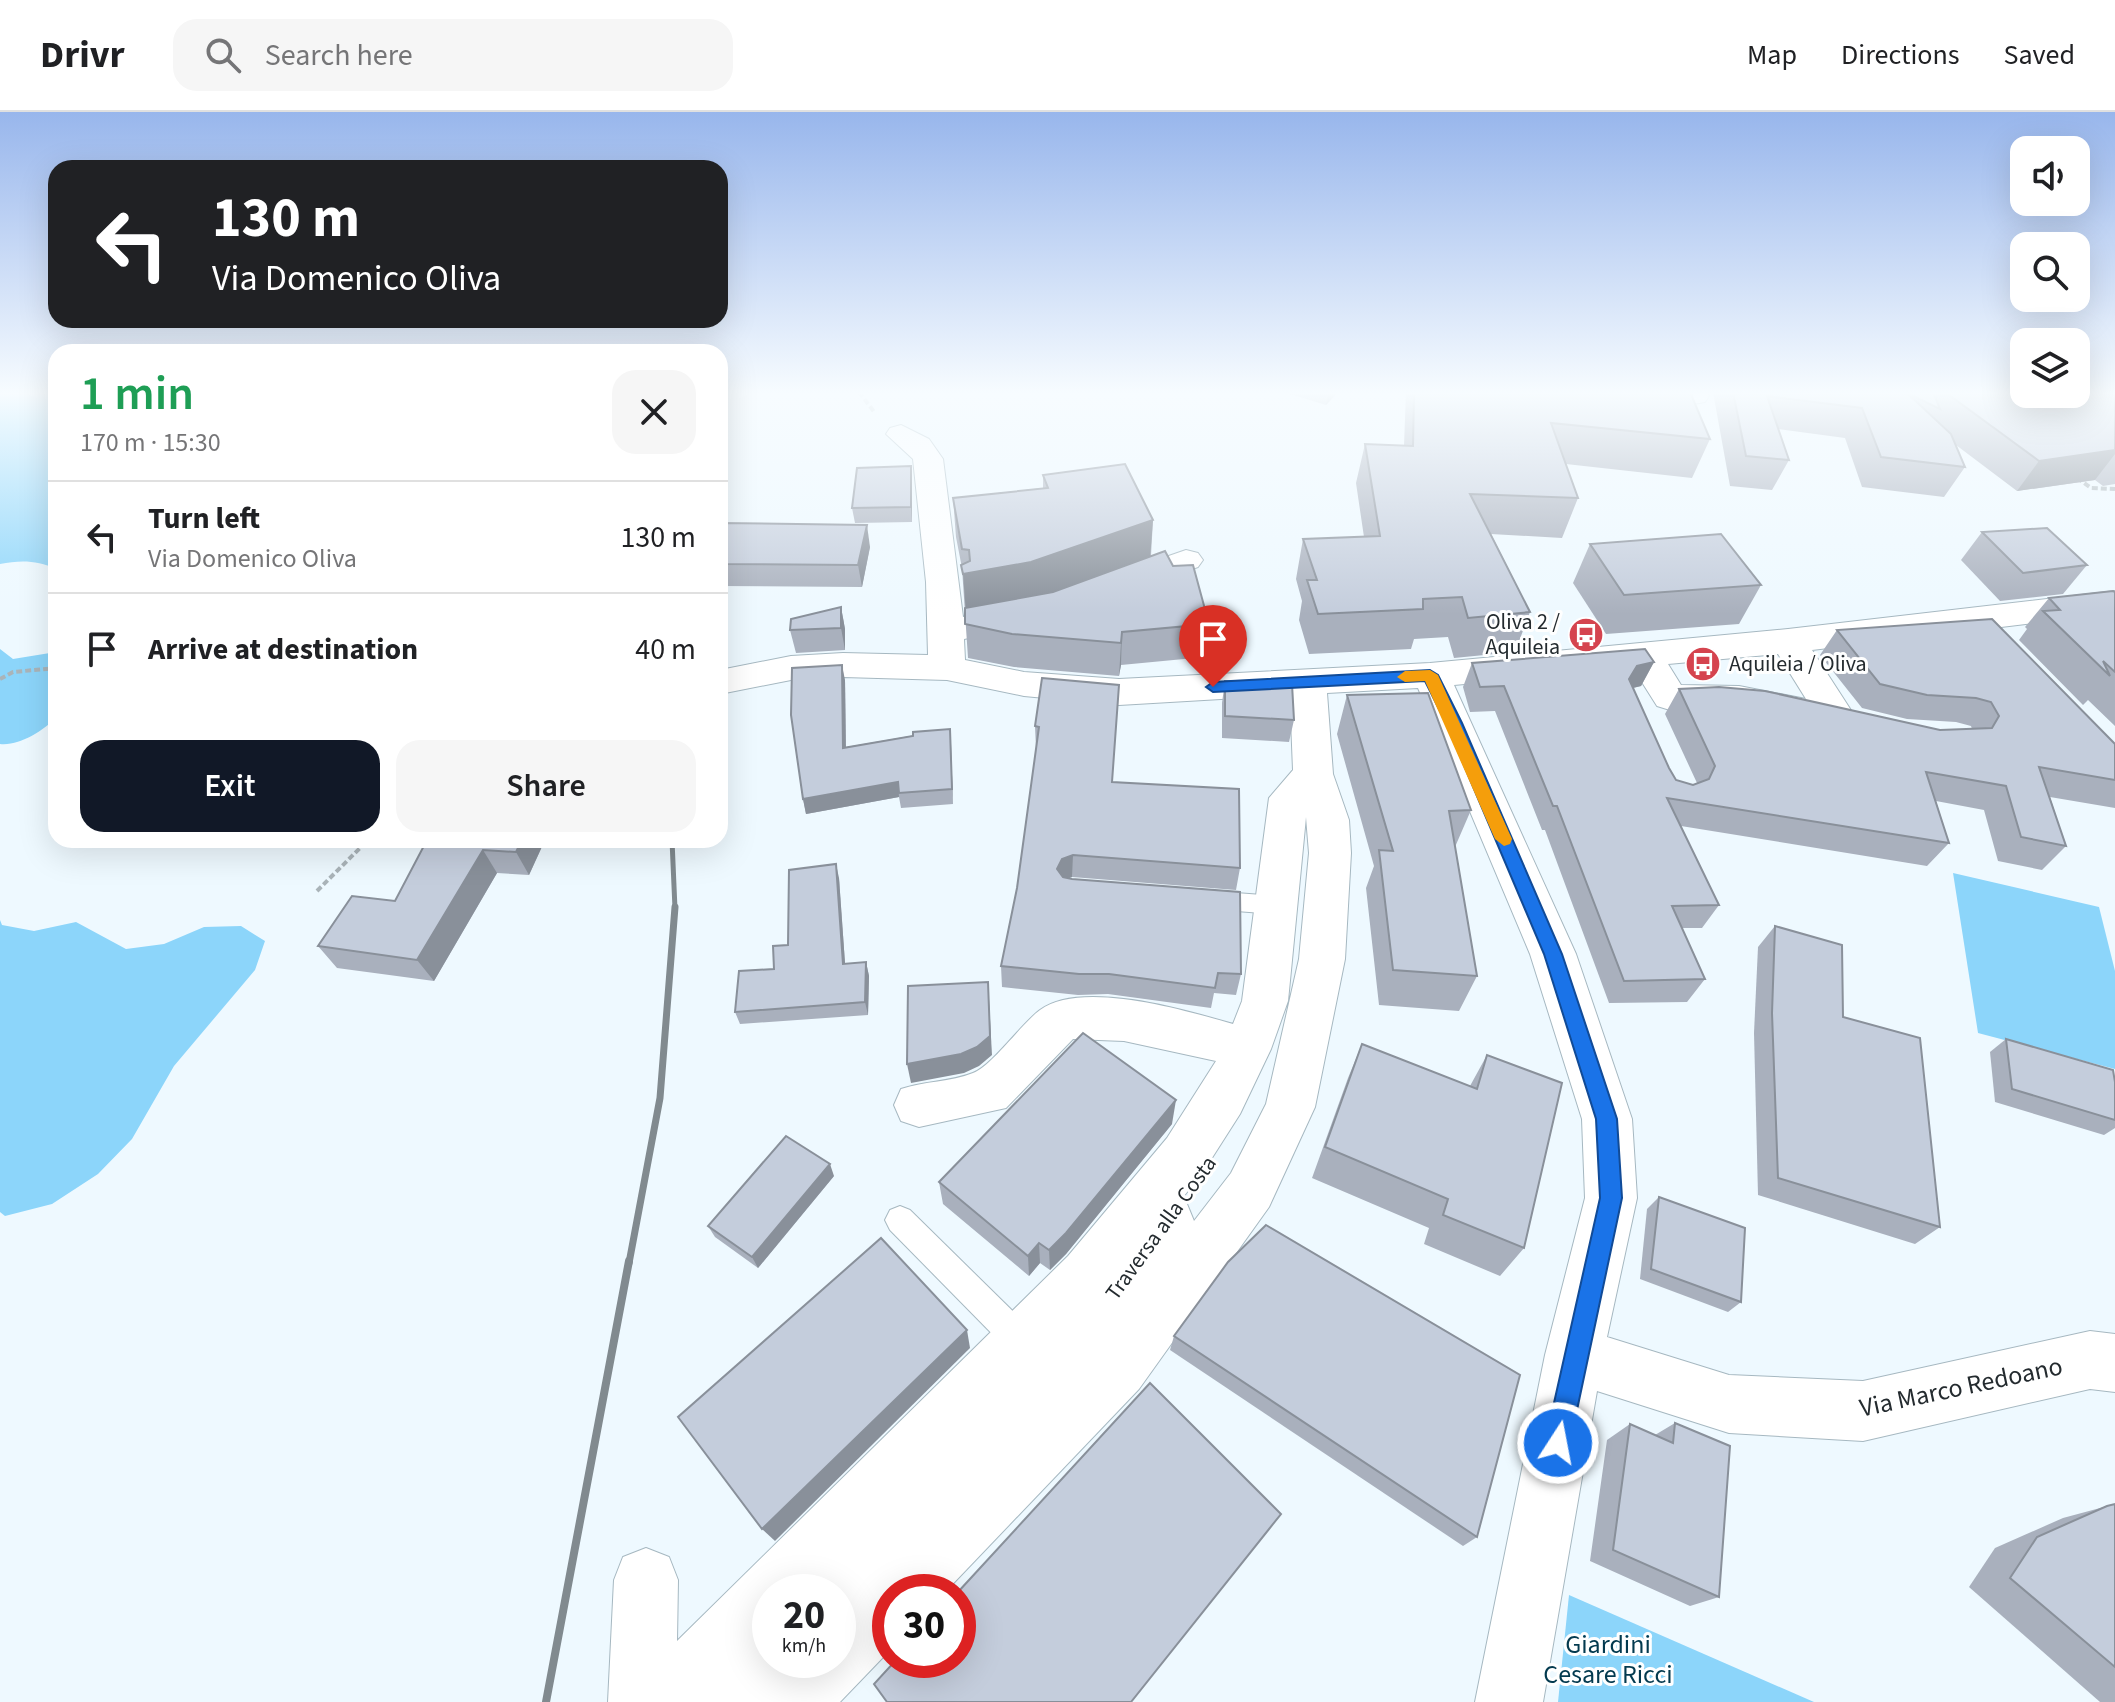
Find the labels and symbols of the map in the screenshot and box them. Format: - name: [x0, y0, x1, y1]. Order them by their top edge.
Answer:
- pin: [1179, 605, 1247, 687]
- place label: Oliva 2 / Aquileia: [1485, 606, 1560, 663]
- bus stop icon: Oliva 2 / Aquileia: [1567, 616, 1605, 654]
- bus stop icon: Aquileia / Oliva: [1684, 645, 1722, 683]
- place label: Aquileia / Oliva: [1729, 648, 1867, 680]
- street label: Traversa alla Costa: [1098, 1149, 1224, 1307]
- street label: Via Marco Redoano: [1856, 1347, 2066, 1427]
- position arrow: [1516, 1401, 1600, 1485]
- speed limit sign: 30: [872, 1574, 976, 1678]
- park label: Giardini Cesare Ricci: [1543, 1626, 1673, 1693]

